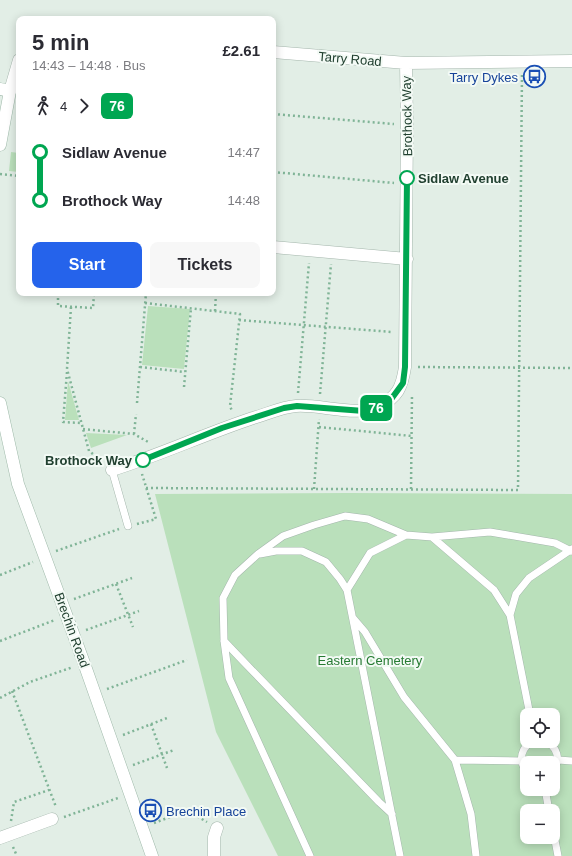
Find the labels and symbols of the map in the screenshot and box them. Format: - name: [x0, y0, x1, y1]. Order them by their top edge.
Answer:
- street label: Tarry Road: [318, 49, 382, 69]
- bus stop icon: Tarry Dykes: [521, 64, 547, 90]
- place label: Tarry Dykes: [449, 70, 518, 85]
- street label: Brothock Way: [399, 75, 415, 156]
- marker: Sidlaw Avenue: [399, 170, 415, 186]
- place label: Sidlaw Avenue: [418, 171, 509, 186]
- line badge: 76: [358, 395, 394, 421]
- marker: Brothock Way: [135, 452, 151, 468]
- place label: Brothock Way: [45, 453, 133, 468]
- street label: Brechin Road: [51, 590, 93, 670]
- park label: Eastern Cemetery: [318, 653, 423, 668]
- bus stop icon: Brechin Place: [137, 798, 163, 824]
- place label: Brechin Place: [166, 804, 246, 819]

